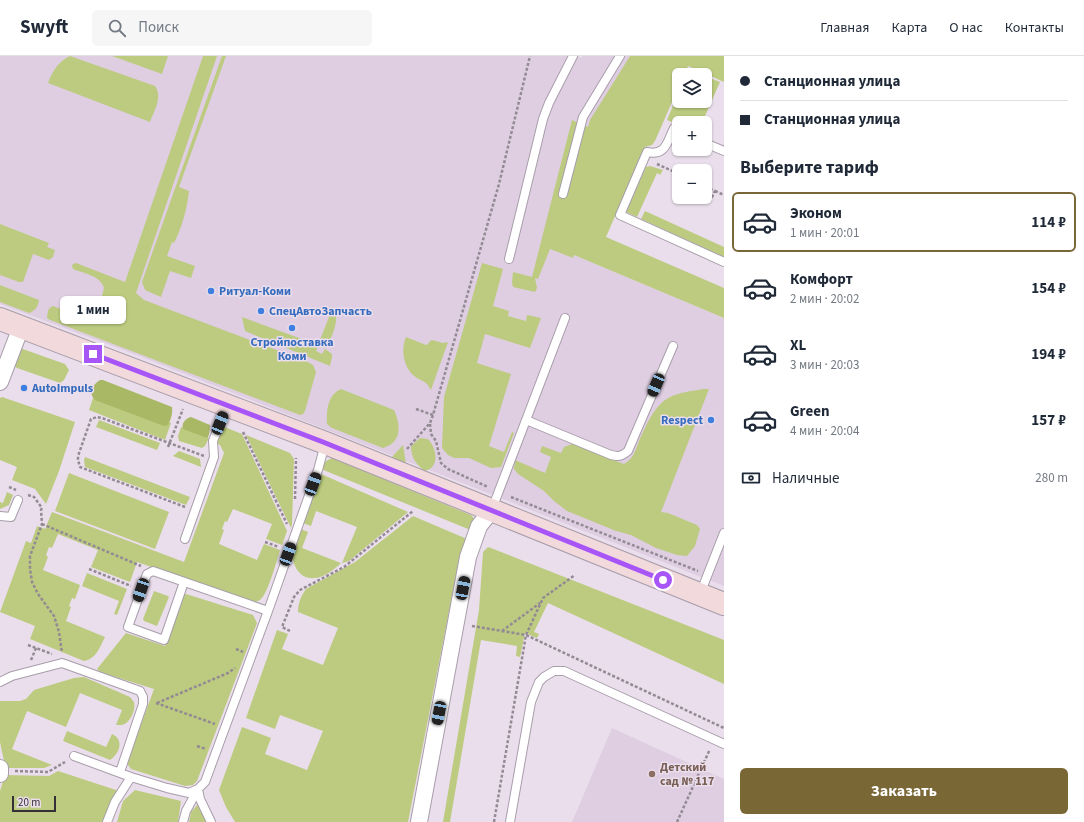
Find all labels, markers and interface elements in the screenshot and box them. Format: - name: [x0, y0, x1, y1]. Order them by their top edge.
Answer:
- search box: [92, 10, 372, 46]
- text: Swyft: [20, 14, 68, 41]
- icon: search: [106, 17, 128, 39]
- text: Поиск: [138, 17, 179, 38]
- text: Главная: [820, 18, 869, 38]
- text: Карта: [891, 18, 927, 38]
- text: О нас: [949, 18, 983, 38]
- text: Контакты: [1005, 18, 1064, 38]
- map controls: [672, 68, 712, 204]
- button: layers: [672, 68, 712, 108]
- text: Станционная улица: [764, 71, 900, 92]
- text: Станционная улица: [764, 109, 900, 130]
- button: +: [672, 116, 712, 156]
- text: Выберите тариф: [740, 155, 879, 180]
- button: −: [672, 164, 712, 204]
- text: Эконом: [790, 203, 842, 224]
- icon: car: [742, 204, 778, 240]
- text: 114 ₽: [1031, 212, 1066, 233]
- text: 1 мин · 20:01: [790, 224, 859, 242]
- text: Комфорт: [790, 269, 853, 290]
- icon: car: [742, 270, 778, 306]
- text: 154 ₽: [1031, 278, 1066, 299]
- place label: Ритуал-Коми: [219, 283, 291, 300]
- marker: Ритуал-Коми: [206, 286, 216, 296]
- text: 2 мин · 20:02: [790, 290, 859, 308]
- callout: 1 мин: [60, 296, 126, 324]
- text: 1 мин: [76, 301, 110, 319]
- place label: СпецАвтоЗапчасть: [269, 303, 372, 320]
- marker: СпецАвтоЗапчасть: [256, 306, 266, 316]
- marker: Стройпоставка Коми: [287, 323, 297, 333]
- place label: Стройпоставка Коми: [250, 334, 334, 365]
- text: XL: [790, 335, 806, 356]
- icon: car: [742, 336, 778, 372]
- text: 194 ₽: [1031, 344, 1066, 365]
- route end: [84, 345, 102, 363]
- text: 3 мин · 20:03: [790, 356, 859, 374]
- car: [646, 372, 666, 398]
- place label: AutoImpuls: [31, 380, 93, 397]
- marker: AutoImpuls: [19, 383, 29, 393]
- text: Green: [790, 401, 830, 422]
- icon: car: [742, 402, 778, 438]
- car: [210, 410, 230, 436]
- text: 157 ₽: [1031, 410, 1066, 431]
- place label: Respect: [661, 412, 703, 429]
- marker: Respect: [706, 415, 716, 425]
- text: 4 мин · 20:04: [790, 422, 859, 440]
- icon: cash: [740, 467, 762, 489]
- text: Наличные: [772, 468, 839, 489]
- text: 280 m: [1035, 469, 1068, 487]
- car: [303, 471, 323, 497]
- car: [278, 541, 298, 567]
- route start: [654, 571, 672, 589]
- car: [455, 575, 471, 601]
- car: [131, 577, 151, 603]
- car: [431, 700, 447, 726]
- place label: Детский сад № 117: [660, 759, 714, 790]
- button: Заказать: [740, 768, 1068, 814]
- marker: Детский сад № 117: [647, 769, 657, 779]
- scale bar: [12, 794, 56, 813]
- text: 20 m: [18, 795, 40, 810]

